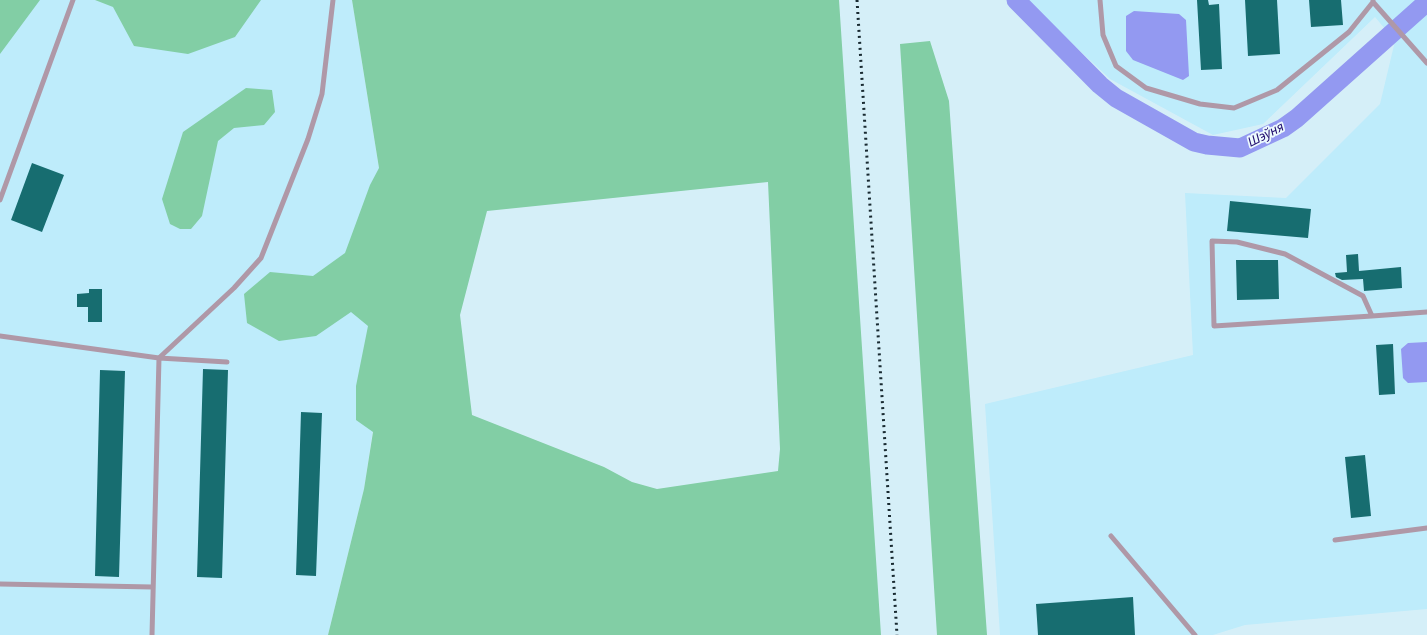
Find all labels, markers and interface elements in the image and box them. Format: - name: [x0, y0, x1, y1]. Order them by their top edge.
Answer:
- water label: Шэўня: [1245, 119, 1287, 151]

